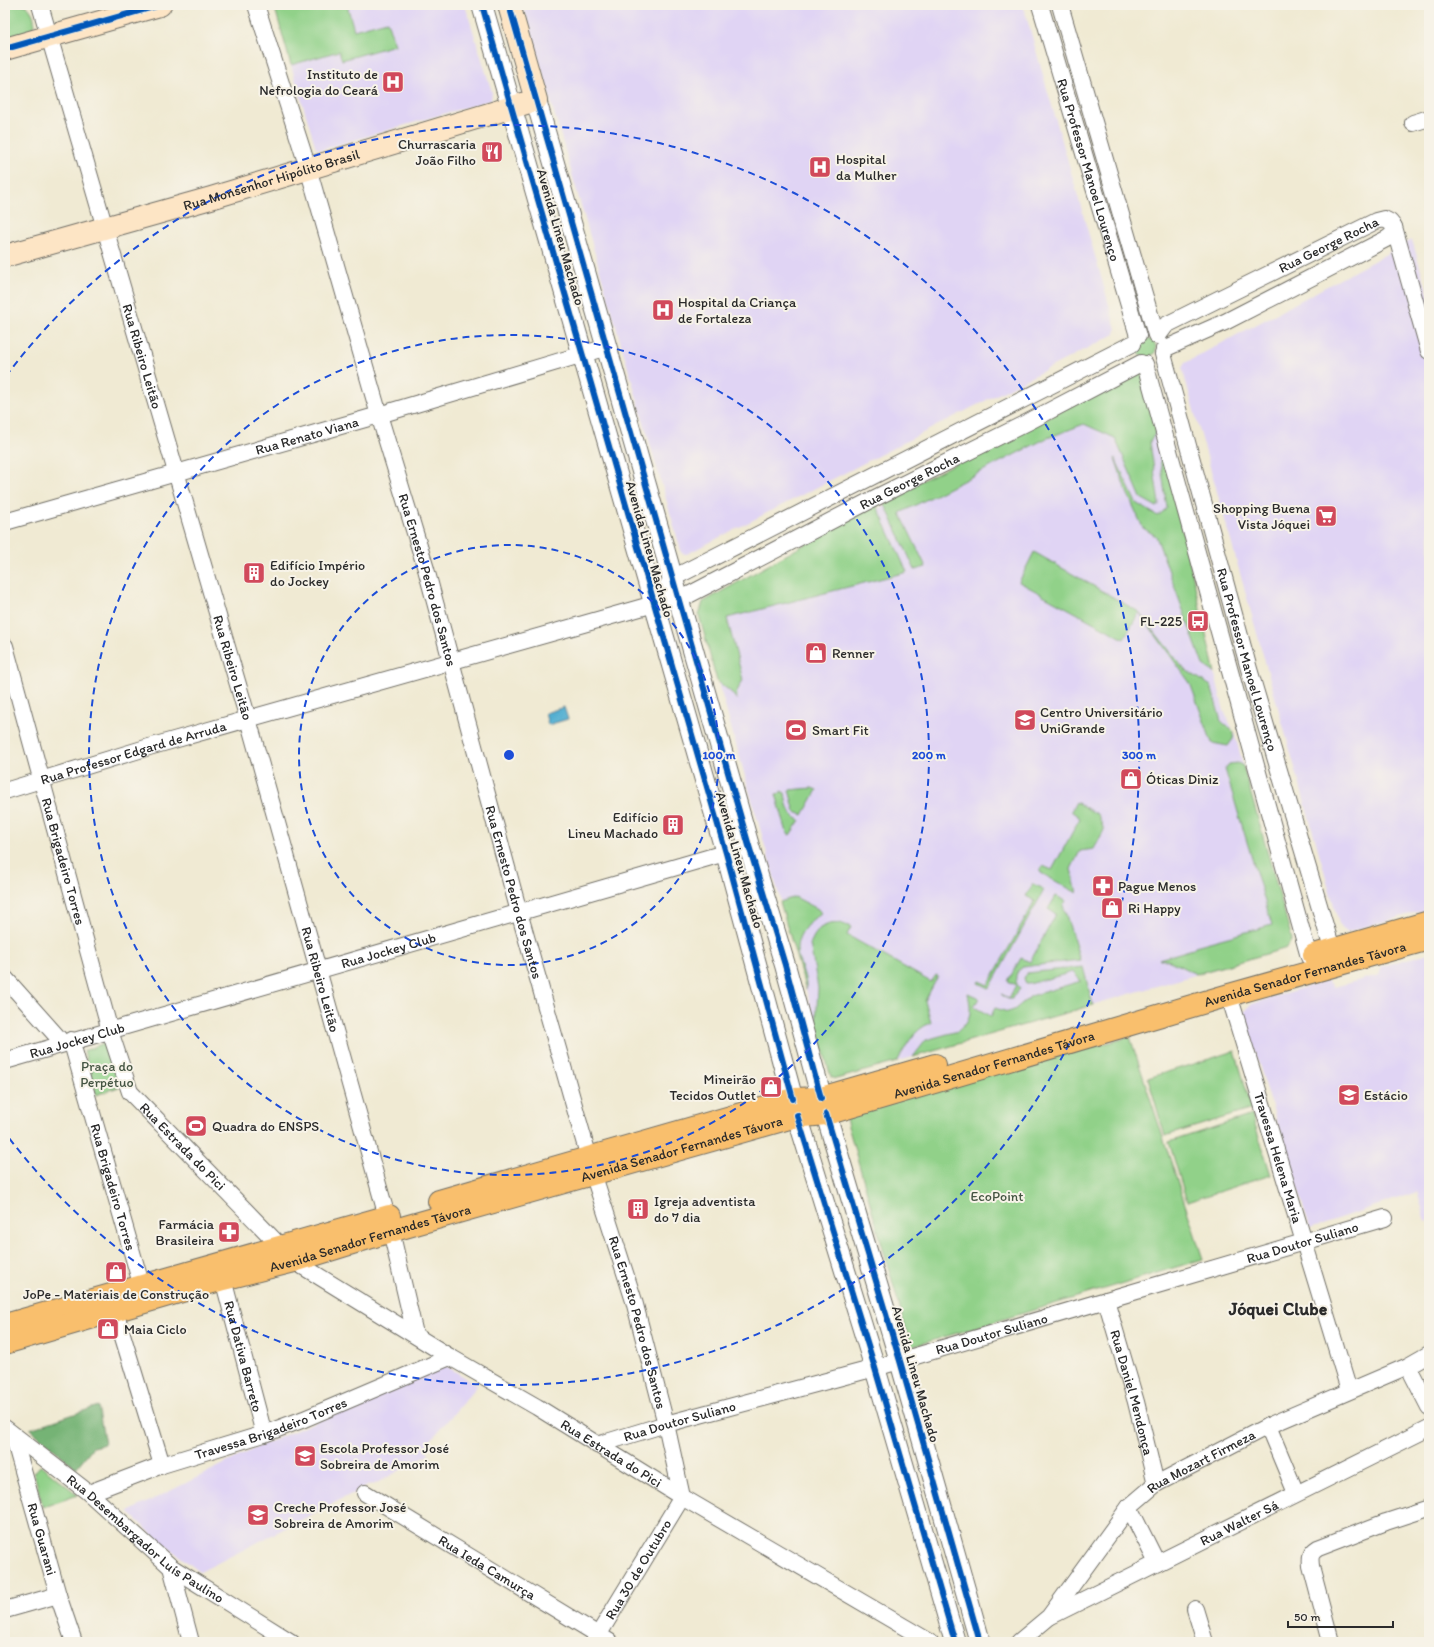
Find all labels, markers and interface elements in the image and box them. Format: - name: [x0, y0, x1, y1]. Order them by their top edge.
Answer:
- place label: Instituto de Nefrologia do Ceará: [259, 66, 379, 99]
- hospital icon: Instituto de Nefrologia do Ceará: [380, 69, 406, 95]
- street label: Rua Professor Manoel Lourenço: [1053, 77, 1123, 263]
- place label: Churrascaria João Filho: [398, 136, 476, 169]
- restaurant icon: Churrascaria João Filho: [479, 139, 505, 165]
- street label: Rua Monsenhor Hipólito Brasil: [181, 146, 362, 214]
- place label: Hospital da Mulher: [836, 151, 897, 184]
- hospital icon: Hospital da Mulher: [807, 154, 833, 180]
- street label: Avenida Lineu Machado: [533, 167, 588, 307]
- street label: Rua George Rocha: [1276, 213, 1382, 277]
- place label: Hospital da Criança de Fortaleza: [678, 294, 797, 327]
- hospital icon: Hospital da Criança de Fortaleza: [650, 297, 676, 323]
- street label: Rua Ribeiro Leitão: [119, 302, 165, 411]
- street label: Rua Renato Viana: [254, 413, 361, 459]
- street label: Rua George Rocha: [857, 449, 963, 514]
- street label: Avenida Lineu Machado: [622, 479, 677, 619]
- street label: Rua Ernesto Pedro dos Santos: [394, 491, 460, 668]
- place label: Shopping Buena Vista Jóquei: [1213, 500, 1310, 533]
- supermarket icon: Shopping Buena Vista Jóquei: [1313, 503, 1339, 529]
- place label: Edifício Império do Jockey: [270, 557, 365, 590]
- building icon: Edifício Império do Jockey: [241, 560, 267, 586]
- street label: Rua Professor Manoel Lourenço: [1213, 566, 1281, 753]
- bus stop icon: FL-225: [1185, 608, 1211, 634]
- street label: Rua Ribeiro Leitão: [209, 613, 256, 722]
- place label: FL-225: [1140, 613, 1182, 630]
- shop icon: Renner: [803, 640, 829, 666]
- place label: Renner: [832, 645, 875, 662]
- place label: Centro Universitário UniGrande: [1040, 704, 1163, 737]
- school or university icon: Centro Universitário UniGrande: [1012, 707, 1038, 733]
- street label: Rua Professor Edgard de Arruda: [39, 717, 229, 789]
- sports icon: Smart Fit: [783, 717, 809, 743]
- place label: Smart Fit: [812, 722, 869, 739]
- centre of rings: [502, 748, 516, 762]
- text: 100 m: [702, 748, 736, 762]
- text: 200 m: [912, 748, 947, 762]
- text: 300 m: [1122, 748, 1157, 762]
- shop icon: Óticas Diniz: [1118, 766, 1144, 792]
- place label: Óticas Diniz: [1146, 771, 1219, 788]
- street label: Avenida Lineu Machado: [712, 790, 767, 930]
- street label: Rua Brigadeiro Torres: [38, 796, 89, 927]
- street label: Rua Ernesto Pedro dos Santos: [481, 804, 546, 981]
- place label: Edifício Lineu Machado: [568, 809, 658, 842]
- building icon: Edifício Lineu Machado: [660, 812, 686, 838]
- pharmacy icon: Pague Menos: [1090, 873, 1116, 899]
- place label: Pague Menos: [1118, 878, 1196, 895]
- shop icon: Ri Happy: [1099, 895, 1125, 921]
- place label: Ri Happy: [1128, 900, 1181, 917]
- street label: Rua Ribeiro Leitão: [297, 925, 343, 1034]
- street label: Rua Jockey Club: [339, 929, 438, 972]
- street label: Avenida Senador Fernandes Távora: [1202, 938, 1408, 1011]
- street label: Rua Jockey Club: [28, 1019, 127, 1062]
- street label: Avenida Senador Fernandes Távora: [891, 1027, 1097, 1103]
- park label: Praça do Perpétuo: [80, 1058, 134, 1091]
- place label: Mineirão Tecidos Outlet: [670, 1071, 756, 1104]
- shop icon: Mineirão Tecidos Outlet: [758, 1074, 784, 1100]
- school or university icon: Estácio: [1336, 1082, 1362, 1108]
- place label: Estácio: [1364, 1087, 1408, 1104]
- street label: Travessa Helena Maria: [1250, 1090, 1306, 1226]
- street label: Rua Estrada do Pici: [136, 1099, 229, 1194]
- street label: Avenida Senador Fernandes Távora: [579, 1112, 785, 1186]
- sports icon: Quadra do ENSPS: [183, 1113, 209, 1139]
- place label: Quadra do ENSPS: [212, 1118, 319, 1135]
- street label: Rua Brigadeiro Torres: [86, 1122, 139, 1253]
- park label: EcoPoint: [971, 1188, 1023, 1205]
- place label: Igreja adventista do 7 dia: [654, 1193, 756, 1226]
- building icon: Igreja adventista do 7 dia: [625, 1196, 651, 1222]
- street label: Avenida Senador Fernandes Távora: [268, 1201, 473, 1276]
- place label: Farmácia Brasileira: [156, 1216, 215, 1249]
- street label: Rua Doutor Suliano: [1244, 1218, 1361, 1267]
- pharmacy icon: Farmácia Brasileira: [216, 1219, 242, 1245]
- street label: Rua Ernesto Pedro dos Santos: [605, 1234, 670, 1411]
- shop icon: JoPe - Materiais de Construção: [103, 1259, 129, 1285]
- place label: JoPe - Materiais de Construção: [23, 1286, 209, 1303]
- district label: Jóquei Clube: [1228, 1298, 1328, 1320]
- street label: Rua Dativa Barreto: [220, 1299, 266, 1414]
- street label: Avenida Lineu Machado: [888, 1304, 943, 1444]
- street label: Rua Doutor Suliano: [934, 1310, 1050, 1359]
- shop icon: Maia Ciclo: [95, 1316, 121, 1342]
- place label: Maia Ciclo: [124, 1321, 187, 1338]
- street label: Rua Daniel Mendonça: [1106, 1328, 1157, 1457]
- street label: Travessa Brigadeiro Torres: [193, 1394, 350, 1464]
- street label: Rua Doutor Suliano: [621, 1398, 738, 1445]
- street label: Rua Estrada do Pici: [557, 1416, 665, 1491]
- street label: Rua Mozart Firmeza: [1143, 1426, 1259, 1497]
- place label: Escola Professor José Sobreira de Amorim: [320, 1440, 449, 1473]
- school or university icon: Escola Professor José Sobreira de Amorim: [292, 1443, 318, 1469]
- street label: Rua Desembargador Luís Paulino: [63, 1471, 227, 1607]
- street label: Rua Walter Sá: [1197, 1496, 1282, 1550]
- place label: Creche Professor José Sobreira de Amorim: [274, 1499, 407, 1532]
- street label: Rua Guarani: [23, 1501, 60, 1577]
- school or university icon: Creche Professor José Sobreira de Amorim: [245, 1502, 271, 1528]
- street label: Rua 30 de Outubro: [602, 1516, 675, 1623]
- street label: Rua Ieda Camurça: [435, 1532, 539, 1604]
- scale bar: [1288, 1603, 1393, 1629]
- text: 50 m: [1294, 1610, 1320, 1624]

